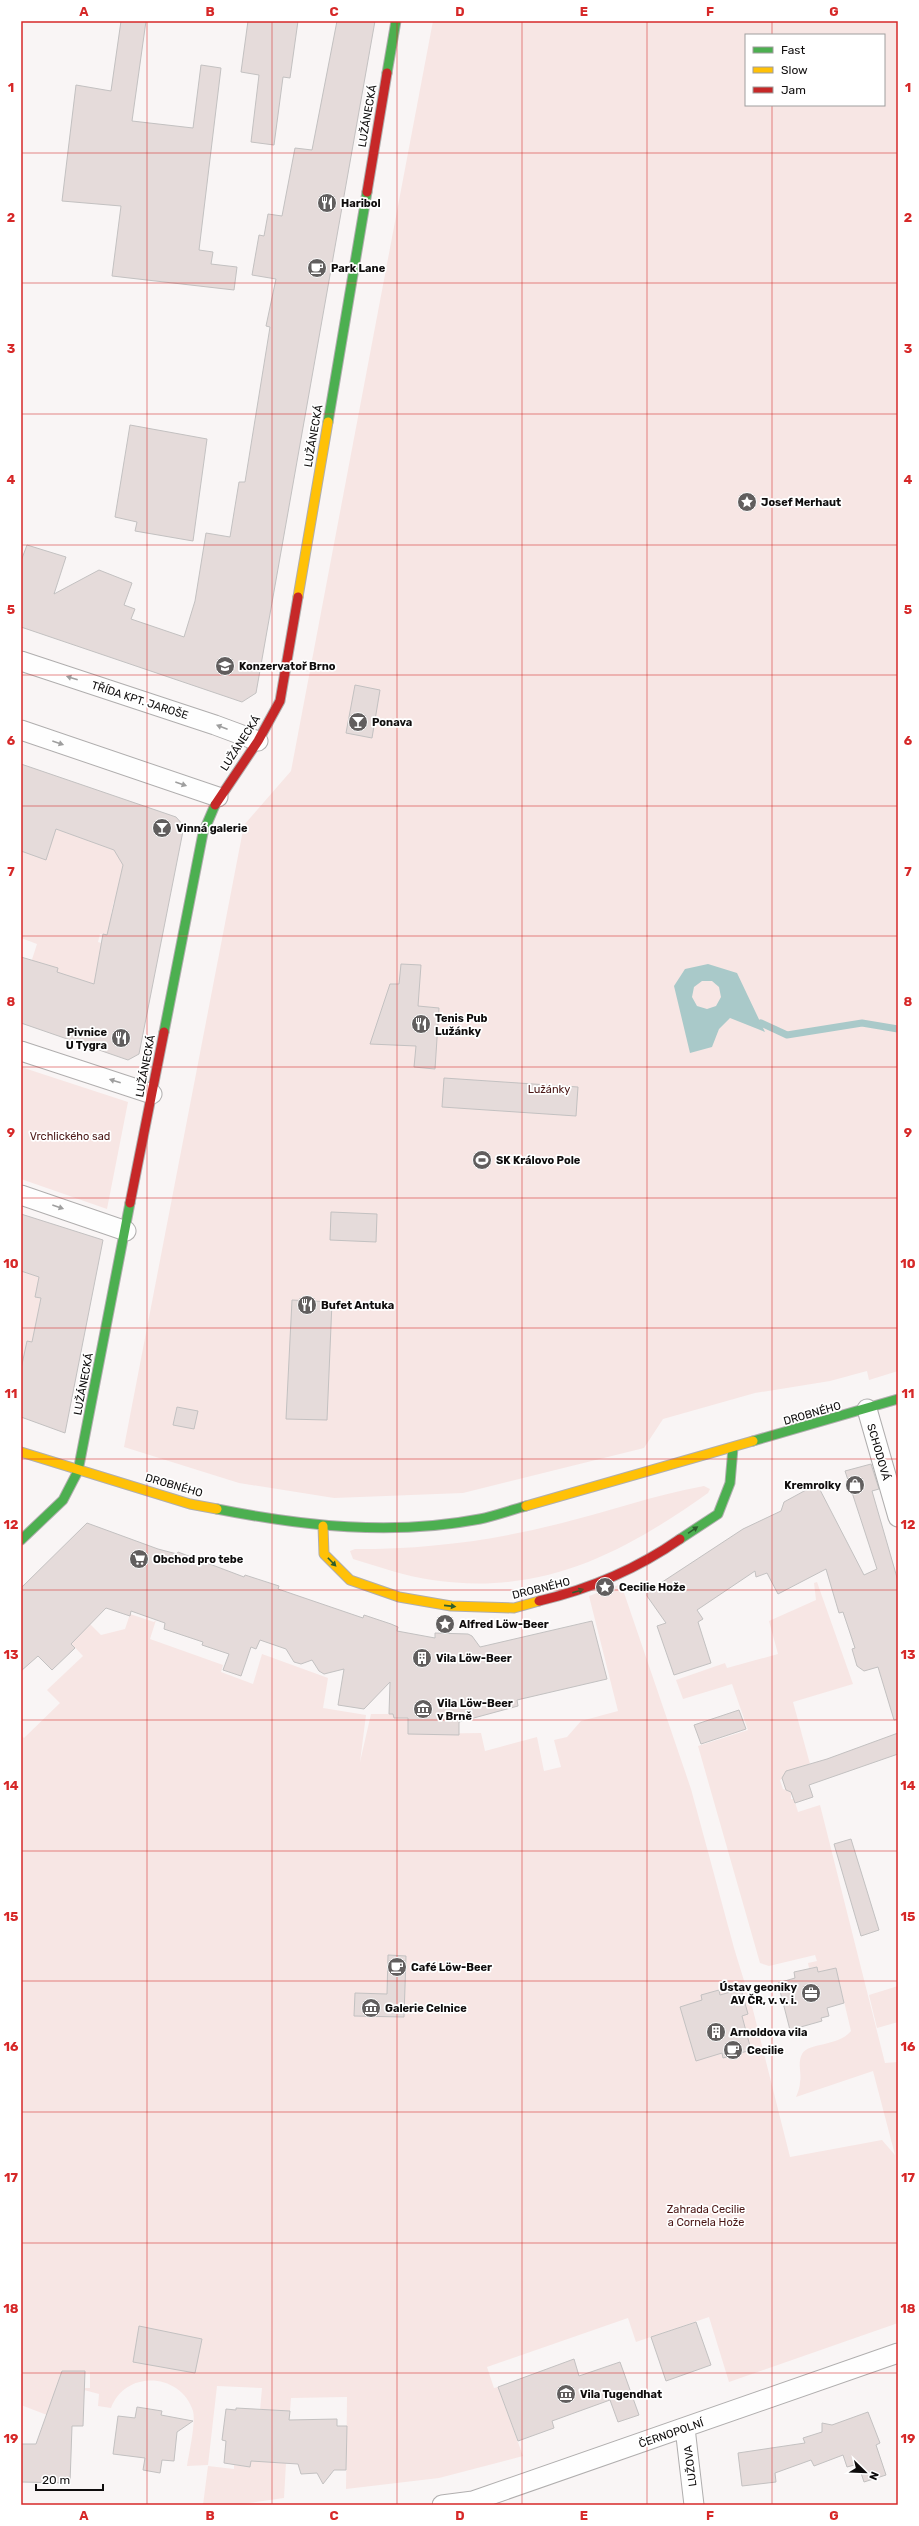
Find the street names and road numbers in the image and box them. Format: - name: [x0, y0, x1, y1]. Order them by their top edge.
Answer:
- street label: LUŽÁNECKÁ: [356, 83, 379, 148]
- street label: LUŽÁNECKÁ: [302, 403, 325, 468]
- street label: TŘÍDA KPT. JAROŠE: [90, 679, 190, 722]
- street label: LUŽÁNECKÁ: [218, 713, 263, 773]
- street label: LUŽÁNECKÁ: [133, 1033, 158, 1098]
- street label: LUŽÁNECKÁ: [71, 1351, 96, 1416]
- street label: DROBNÉHO: [782, 1399, 842, 1428]
- street label: SCHODOVÁ: [864, 1422, 893, 1483]
- street label: DROBNÉHO: [144, 1471, 204, 1500]
- street label: DROBNÉHO: [511, 1575, 571, 1602]
- street label: ČERNOPOLNÍ: [637, 2416, 706, 2451]
- street label: LUŽOVA: [681, 2444, 699, 2487]

